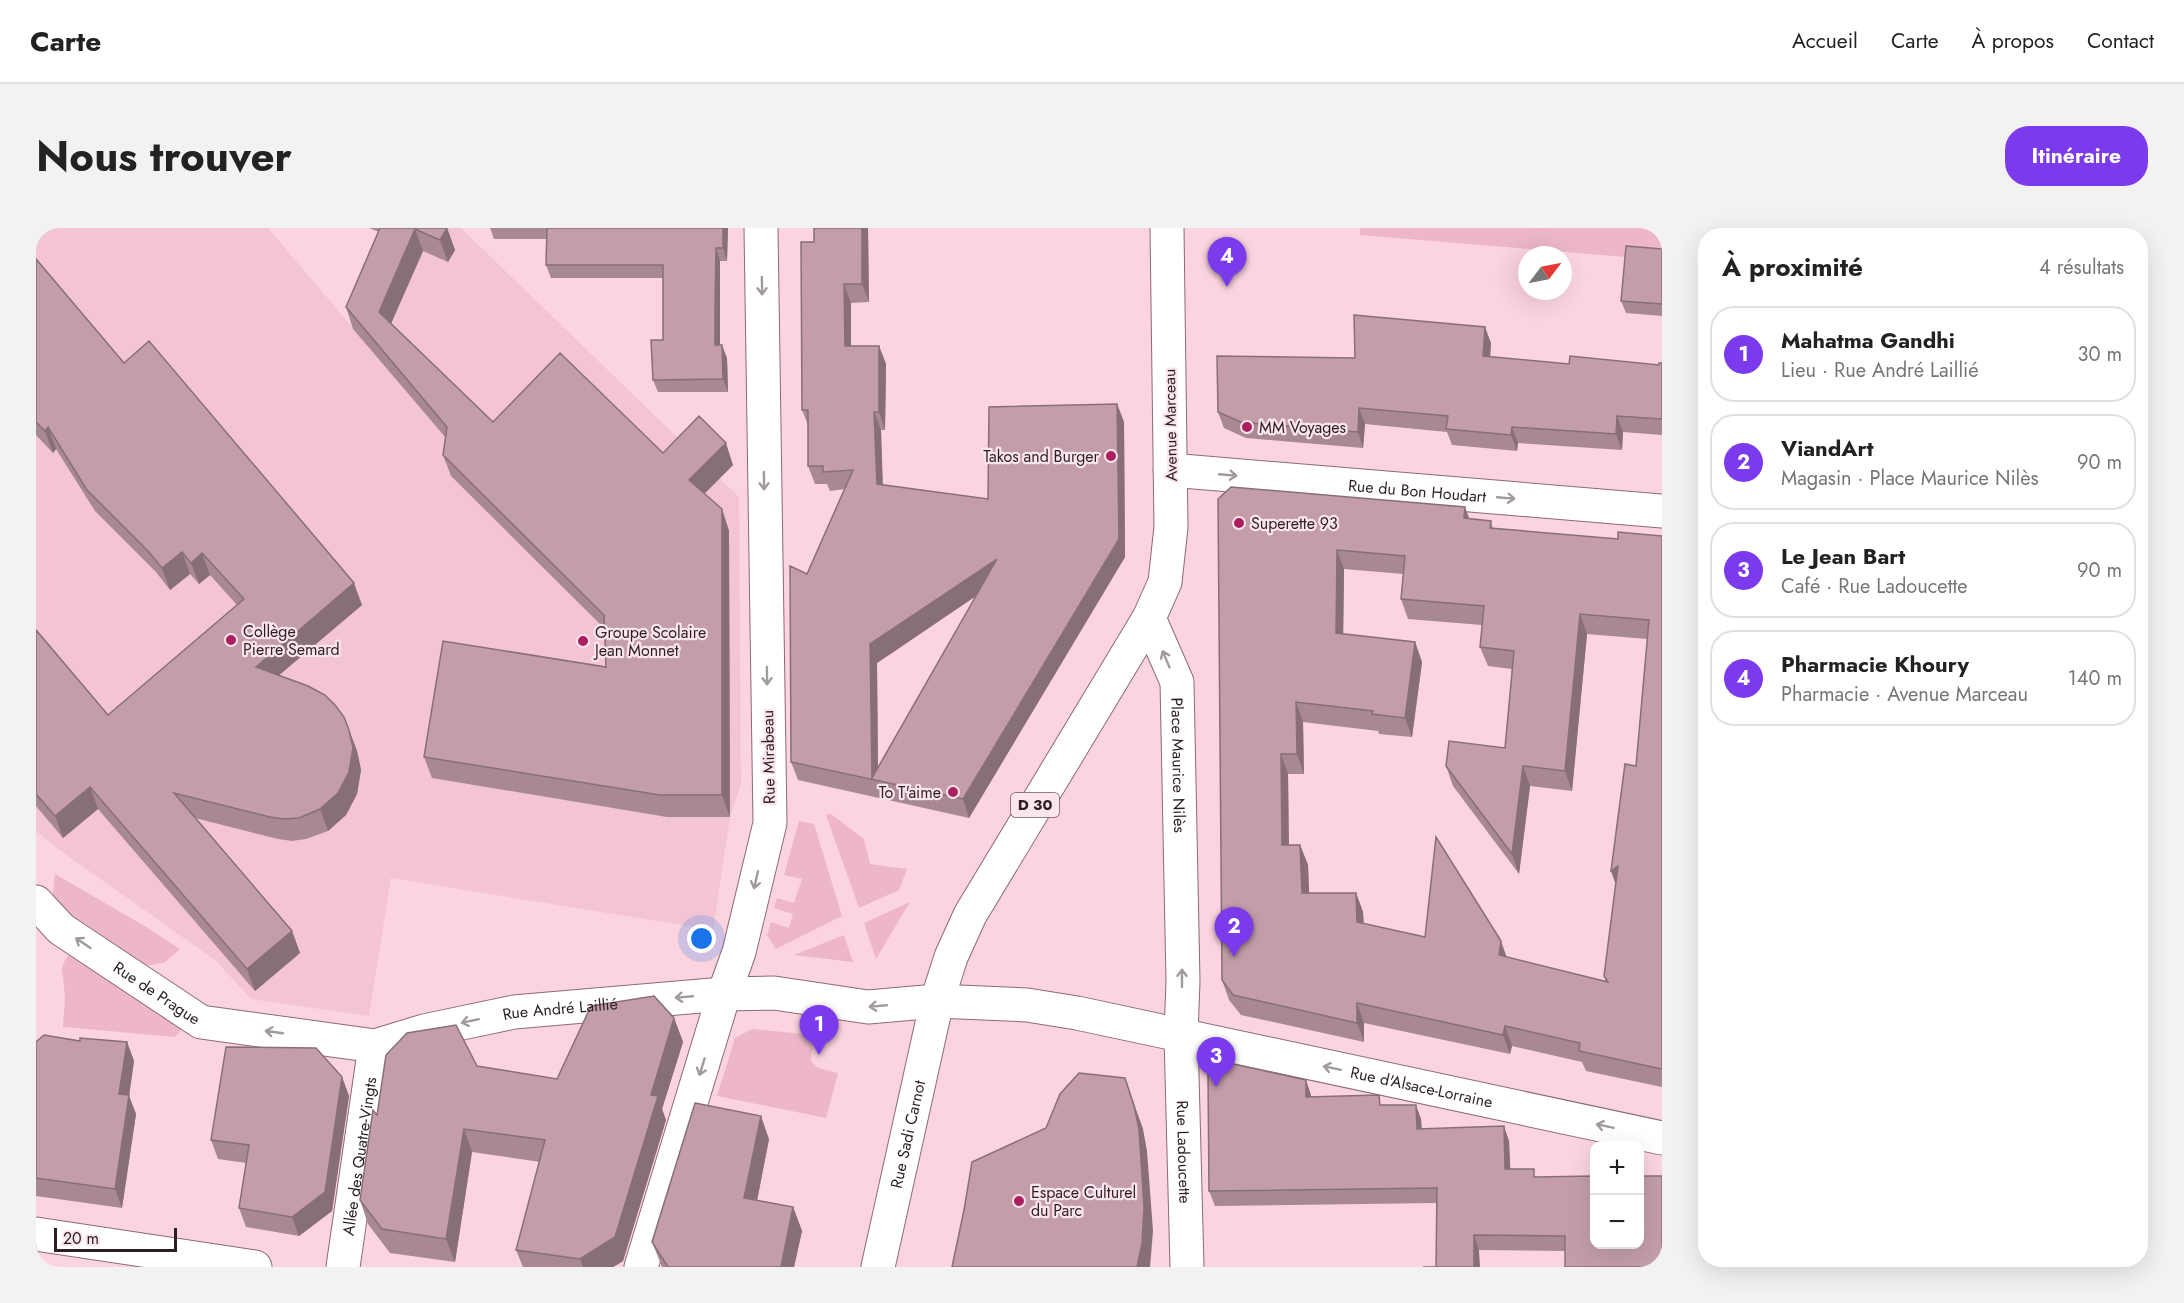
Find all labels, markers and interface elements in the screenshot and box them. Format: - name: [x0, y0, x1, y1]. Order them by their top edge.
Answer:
- text: Carte: [30, 21, 101, 62]
- text: Accueil: [1792, 26, 1858, 56]
- text: Carte: [1891, 26, 1939, 56]
- text: À propos: [1972, 26, 2054, 56]
- text: Contact: [2087, 26, 2154, 56]
- text: Nous trouver: [36, 126, 292, 187]
- button: Itinéraire: [2005, 126, 2148, 186]
- pin: 4: [1208, 238, 1246, 287]
- north arrow: [1518, 246, 1572, 300]
- text: À proximité: [1722, 248, 1863, 286]
- text: 4 résultats: [2039, 253, 2124, 282]
- one-way arrow: [756, 276, 768, 296]
- text: Mahatma Gandhi: [1781, 324, 1955, 356]
- text: 1: [1738, 340, 1749, 369]
- text: 30 m: [2077, 340, 2122, 369]
- text: Lieu · Rue André Laillié: [1781, 356, 1978, 385]
- street label: Avenue Marceau: [1158, 369, 1183, 481]
- place label: MM Voyages: [1259, 416, 1346, 439]
- marker: MM Voyages: [1240, 420, 1254, 434]
- text: ViandArt: [1781, 432, 1874, 464]
- place label: Takos and Burger: [983, 445, 1100, 468]
- text: 2: [1737, 448, 1750, 477]
- text: 90 m: [2077, 448, 2122, 477]
- marker: Takos and Burger: [1104, 449, 1118, 463]
- text: Magasin · Place Maurice Nilès: [1781, 464, 2039, 493]
- one-way arrow: [1218, 470, 1238, 481]
- one-way arrow: [758, 471, 770, 491]
- street label: Rue du Bon Houdart: [1347, 474, 1487, 508]
- one-way arrow: [1496, 493, 1516, 504]
- place label: Superette 93: [1251, 512, 1338, 535]
- marker: Superette 93: [1232, 516, 1246, 530]
- text: Le Jean Bart: [1781, 540, 1905, 572]
- text: 3: [1737, 556, 1750, 585]
- text: 90 m: [2077, 556, 2122, 585]
- text: Café · Rue Ladoucette: [1781, 572, 1968, 601]
- place label: Collège Pierre Semard: [243, 620, 340, 661]
- place label: Groupe Scolaire Jean Monnet: [593, 621, 706, 662]
- marker: Collège Pierre Semard: [224, 633, 238, 647]
- marker: Groupe Scolaire Jean Monnet: [576, 634, 590, 648]
- text: Pharmacie Khoury: [1781, 648, 1969, 680]
- one-way arrow: [1160, 650, 1171, 669]
- text: 4: [1737, 664, 1750, 693]
- text: 140 m: [2068, 664, 2122, 693]
- one-way arrow: [761, 666, 773, 686]
- text: Pharmacie · Avenue Marceau: [1781, 680, 2028, 709]
- street label: Place Maurice Nilès: [1165, 697, 1191, 833]
- street label: Rue Mirabeau: [756, 710, 781, 804]
- place label: To T'aime: [879, 781, 941, 804]
- marker: To T'aime: [946, 785, 960, 799]
- road number: D 30: [1011, 793, 1059, 817]
- one-way arrow: [750, 870, 762, 889]
- pin: 2: [1214, 908, 1254, 957]
- your location: [687, 924, 716, 953]
- one-way arrow: [75, 937, 92, 949]
- street label: Rue de Prague: [109, 956, 205, 1030]
- one-way arrow: [1176, 968, 1188, 988]
- street label: Rue André Laillié: [500, 992, 619, 1026]
- one-way arrow: [675, 992, 695, 1003]
- one-way arrow: [869, 1000, 889, 1011]
- pin: 1: [800, 1006, 838, 1055]
- one-way arrow: [461, 1016, 480, 1027]
- one-way arrow: [265, 1026, 284, 1037]
- pin: 3: [1196, 1038, 1236, 1087]
- one-way arrow: [696, 1057, 707, 1076]
- street label: Rue d'Alsace-Lorraine: [1348, 1061, 1495, 1114]
- one-way arrow: [1323, 1062, 1342, 1073]
- street label: Allée des Quatre-Vingts: [337, 1075, 382, 1237]
- street label: Rue Sadi Carnot: [885, 1078, 931, 1191]
- street label: Rue Ladoucette: [1171, 1100, 1196, 1204]
- one-way arrow: [1596, 1120, 1615, 1131]
- map controls: [1590, 1141, 1644, 1249]
- button: +: [1590, 1141, 1644, 1195]
- place label: Espace Culturel du Parc: [1031, 1181, 1136, 1222]
- marker: Espace Culturel du Parc: [1012, 1194, 1026, 1208]
- button: −: [1590, 1195, 1644, 1249]
- scale bar: [54, 1225, 177, 1252]
- text: 20 m: [63, 1227, 99, 1250]

